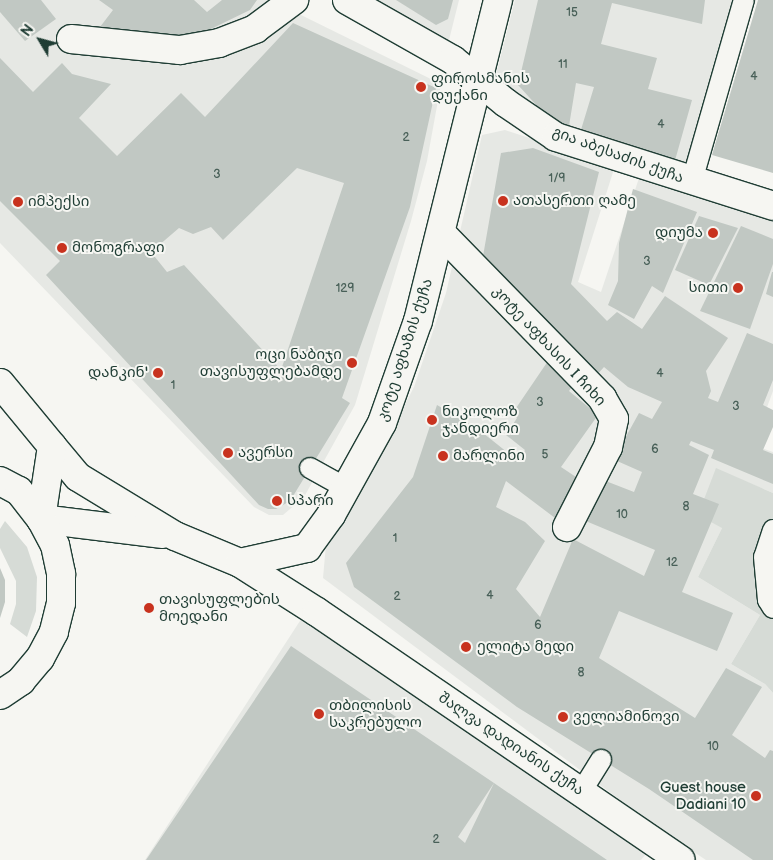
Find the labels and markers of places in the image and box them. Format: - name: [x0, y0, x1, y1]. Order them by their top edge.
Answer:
- place label: ფიროსმანის დუქანი: [431, 69, 530, 104]
- marker: ფიროსმანის დუქანი: [415, 81, 427, 93]
- place label: ათასერთი ღამე: [513, 192, 636, 210]
- place label: იმპექსი: [28, 193, 89, 211]
- marker: ათასერთი ღამე: [497, 195, 509, 207]
- marker: იმპექსი: [12, 196, 24, 208]
- place label: დიუმა: [655, 224, 703, 242]
- marker: დიუმა: [707, 227, 719, 239]
- place label: მონოგრაფი: [72, 239, 165, 257]
- marker: მონოგრაფი: [56, 242, 68, 254]
- place label: სითი: [688, 279, 728, 297]
- marker: სითი: [732, 282, 744, 294]
- place label: ოცი ნაბიჯი თავისუფლებამდე: [200, 345, 342, 380]
- marker: ოცი ნაბიჯი თავისუფლებამდე: [346, 357, 358, 369]
- place label: დანკინ': [88, 364, 148, 382]
- marker: დანკინ': [152, 367, 164, 379]
- place label: ნიკოლოზ ჯანდიერი: [442, 402, 519, 437]
- marker: ნიკოლოზ ჯანდიერი: [426, 414, 438, 426]
- place label: ავერსი: [238, 444, 293, 462]
- marker: ავერსი: [222, 447, 234, 459]
- place label: მარლინი: [453, 447, 525, 465]
- marker: მარლინი: [437, 450, 449, 462]
- place label: სპარი: [287, 492, 334, 510]
- marker: სპარი: [271, 495, 283, 507]
- place label: თავისუფლების მოედანი: [159, 590, 280, 625]
- marker: თავისუფლების მოედანი: [143, 602, 155, 614]
- place label: ელიტა მედი: [477, 638, 574, 656]
- marker: ელიტა მედი: [459, 640, 473, 654]
- place label: თბილისის საკრებულო: [329, 696, 422, 731]
- marker: თბილისის საკრებულო: [313, 708, 325, 720]
- place label: ველიამინოვი: [573, 708, 680, 726]
- marker: ველიამინოვი: [557, 711, 569, 723]
- place label: Guest house Dadiani 10: [660, 778, 746, 813]
- marker: Guest house Dadiani 10: [750, 790, 762, 802]

